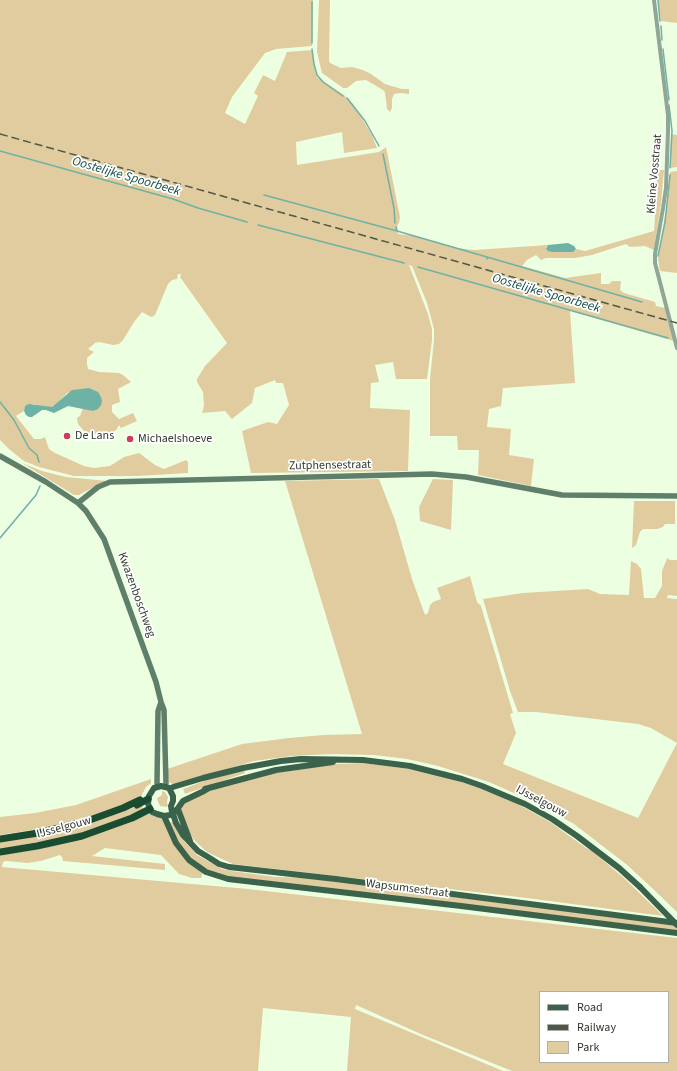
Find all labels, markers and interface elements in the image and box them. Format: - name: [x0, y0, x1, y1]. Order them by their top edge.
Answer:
- street label: Kleine Vosstraat: [644, 134, 666, 214]
- water label: Oostelijke Spoorbeek: [70, 154, 182, 200]
- water label: Oostelijke Spoorbeek: [490, 271, 602, 317]
- place label: De Lans: [75, 429, 114, 443]
- marker: De Lans: [62, 431, 72, 441]
- place label: Michaelshoeve: [138, 432, 212, 446]
- marker: Michaelshoeve: [125, 434, 135, 444]
- street label: Zutphensestraat: [289, 458, 371, 474]
- street label: Kwazenboschweg: [114, 551, 158, 639]
- street label: IJsselgouw: [513, 783, 569, 821]
- street label: IJsselgouw: [35, 814, 93, 842]
- street label: Wapsumsestraat: [365, 877, 449, 901]
- legend: [539, 991, 669, 1063]
- text: Road: [577, 999, 603, 1016]
- text: Railway: [577, 1019, 616, 1036]
- text: Park: [577, 1039, 599, 1056]

